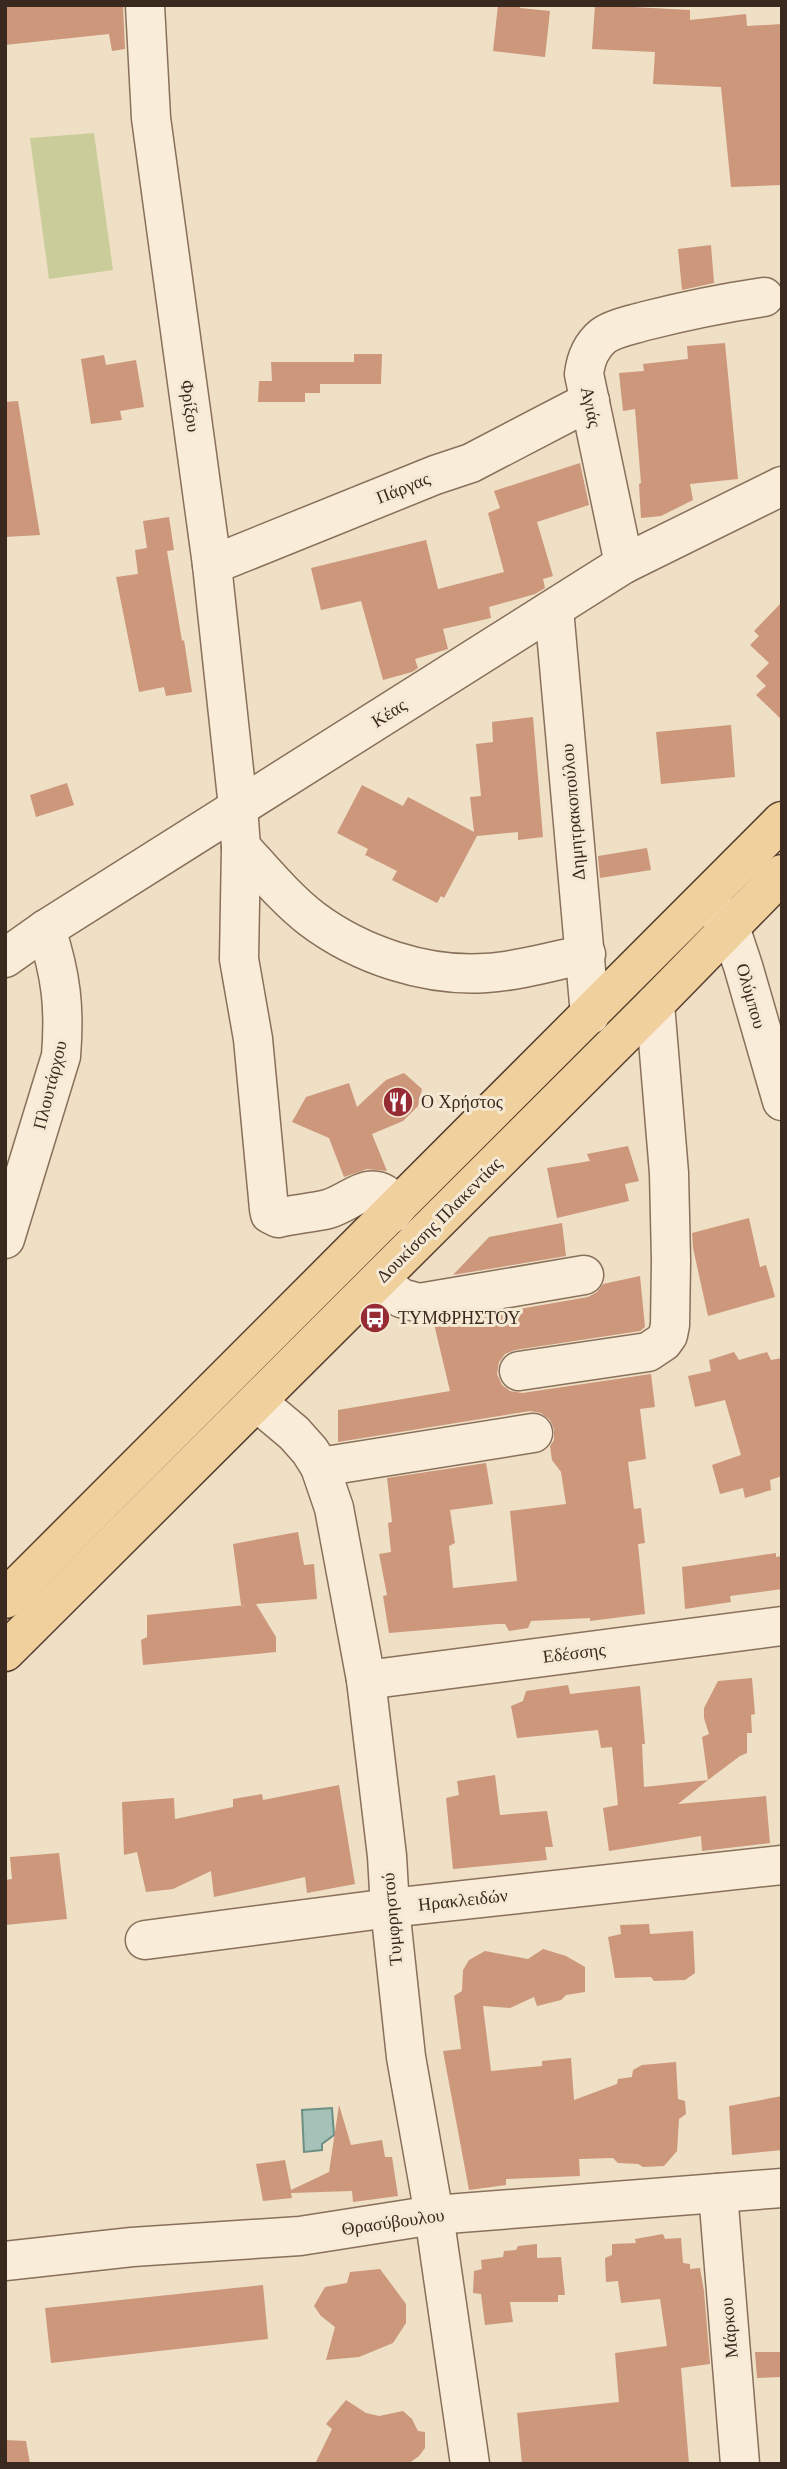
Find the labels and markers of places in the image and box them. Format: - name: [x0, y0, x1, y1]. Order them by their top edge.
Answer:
- restaurant icon: Ο Χρήστος: [381, 1085, 415, 1119]
- place label: Ο Χρήστος: [421, 1092, 503, 1112]
- bus stop icon: ΤΥΜΦΡΗΣΤΟΥ: [358, 1301, 392, 1335]
- place label: ΤΥΜΦΡΗΣΤΟΥ: [398, 1308, 520, 1328]

